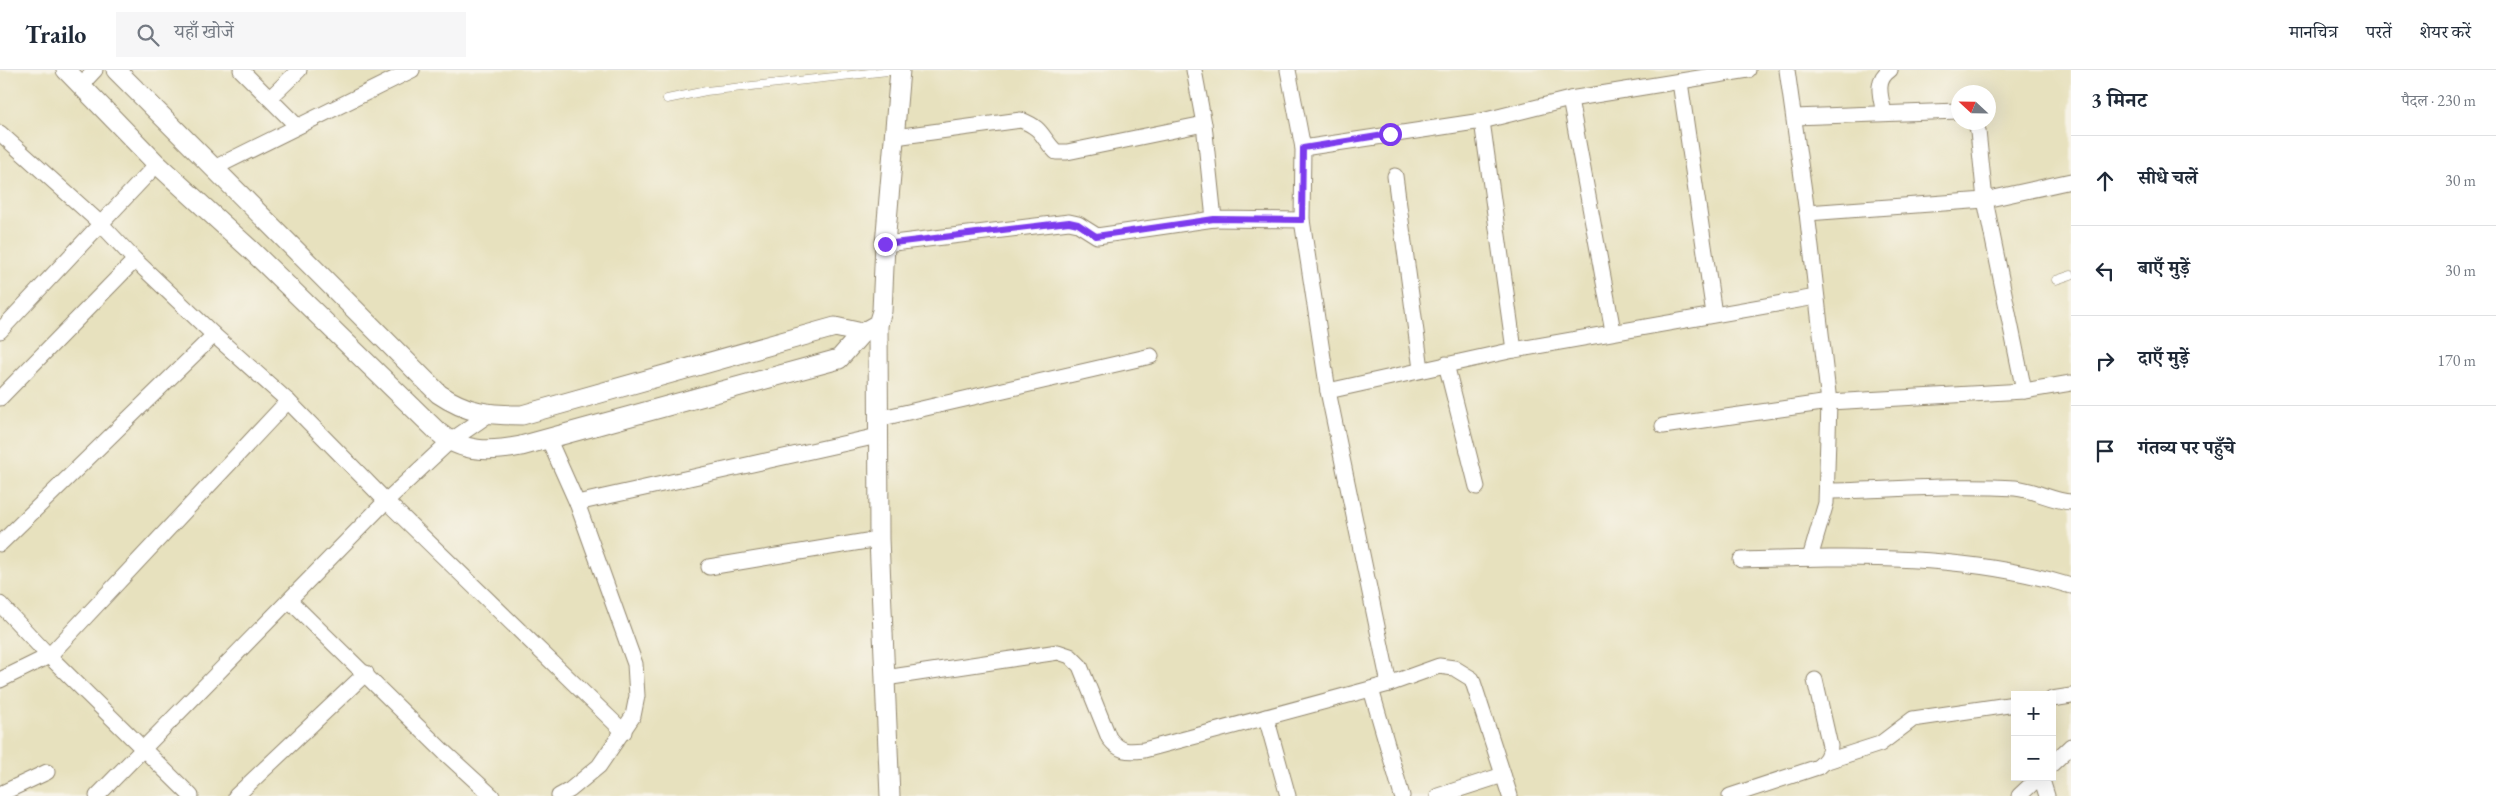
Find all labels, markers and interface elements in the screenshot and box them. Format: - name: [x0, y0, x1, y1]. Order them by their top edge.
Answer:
- search box: [116, 12, 466, 57]
- text: Trailo: [25, 19, 86, 50]
- text: यहाँ खोजें: [174, 19, 234, 44]
- text: मानचित्र: [2289, 20, 2338, 43]
- text: परतें: [2366, 20, 2392, 43]
- text: शेयर करें: [2420, 20, 2471, 43]
- icon: search: [134, 21, 162, 49]
- north arrow: [1951, 85, 1996, 130]
- text: 3 मिनट: [2091, 86, 2147, 113]
- text: पैदल · 230 m: [2402, 90, 2476, 111]
- route start: [1379, 123, 1402, 146]
- text: सीधे चलें: [2138, 165, 2198, 190]
- icon: ahead: [2091, 167, 2119, 195]
- text: 30 m: [2445, 170, 2476, 191]
- route end: [874, 233, 897, 256]
- text: बाएँ मुड़ें: [2138, 255, 2190, 280]
- icon: left: [2091, 257, 2119, 285]
- text: 30 m: [2445, 260, 2476, 281]
- text: दाएँ मुड़ें: [2138, 345, 2189, 370]
- icon: right: [2091, 347, 2119, 375]
- text: 170 m: [2437, 350, 2476, 371]
- text: गंतव्य पर पहुँचे: [2138, 435, 2235, 460]
- icon: arrive: [2091, 437, 2119, 465]
- map controls: [2011, 691, 2056, 781]
- button: +: [2011, 691, 2056, 736]
- button: −: [2011, 736, 2056, 781]

